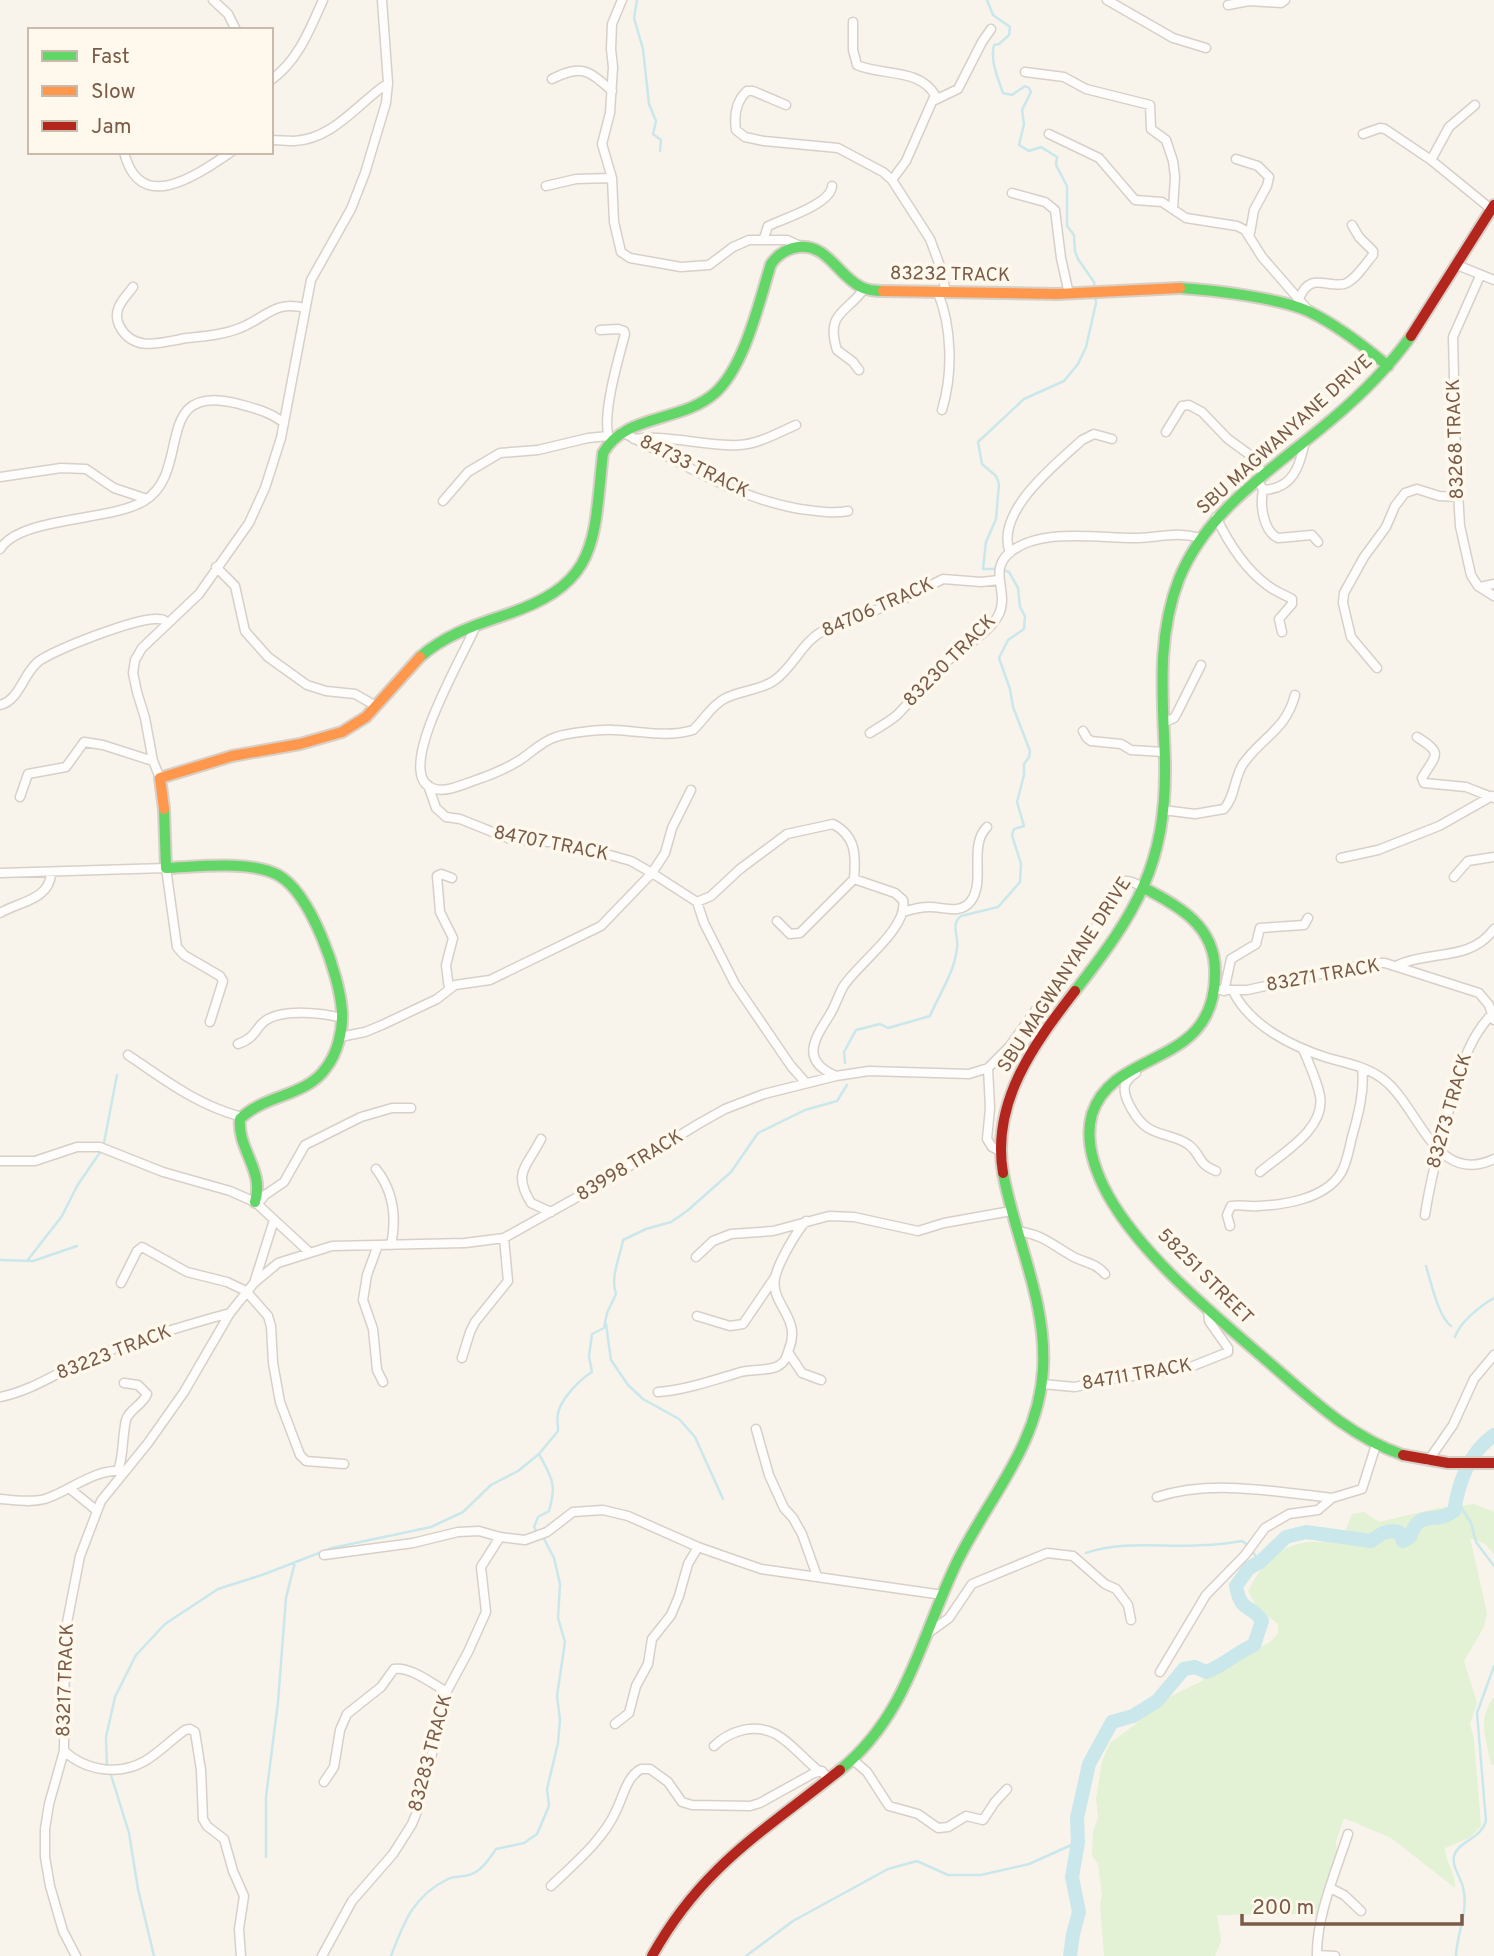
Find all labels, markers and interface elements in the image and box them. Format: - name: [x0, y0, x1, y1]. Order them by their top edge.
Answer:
- legend: [28, 28, 273, 154]
- text: Fast: [91, 44, 130, 71]
- text: Slow: [91, 79, 136, 106]
- text: Jam: [91, 114, 132, 141]
- street label: 83232 TRACK: [890, 262, 1010, 288]
- street label: SBU MAGWANYANE DRIVE: [1192, 350, 1378, 520]
- street label: 83268 TRACK: [1442, 378, 1470, 500]
- street label: 84733 TRACK: [635, 430, 753, 504]
- street label: 84706 TRACK: [818, 573, 938, 643]
- street label: 83230 TRACK: [899, 610, 1001, 712]
- street label: 84707 TRACK: [491, 821, 611, 867]
- street label: SBU MAGWANYANE DRIVE: [993, 873, 1137, 1077]
- street label: 83271 TRACK: [1264, 954, 1382, 998]
- street label: 83273 TRACK: [1422, 1051, 1478, 1171]
- street label: 83998 TRACK: [572, 1125, 688, 1207]
- street label: 58251 STREET: [1152, 1224, 1258, 1330]
- street label: 83223 TRACK: [53, 1320, 175, 1386]
- street label: 84711 TRACK: [1080, 1354, 1194, 1396]
- street label: 83217 TRACK: [52, 1623, 80, 1737]
- street label: 83283 TRACK: [404, 1691, 458, 1815]
- scale bar: [1242, 1882, 1462, 1926]
- text: 200 m: [1252, 1895, 1314, 1922]

